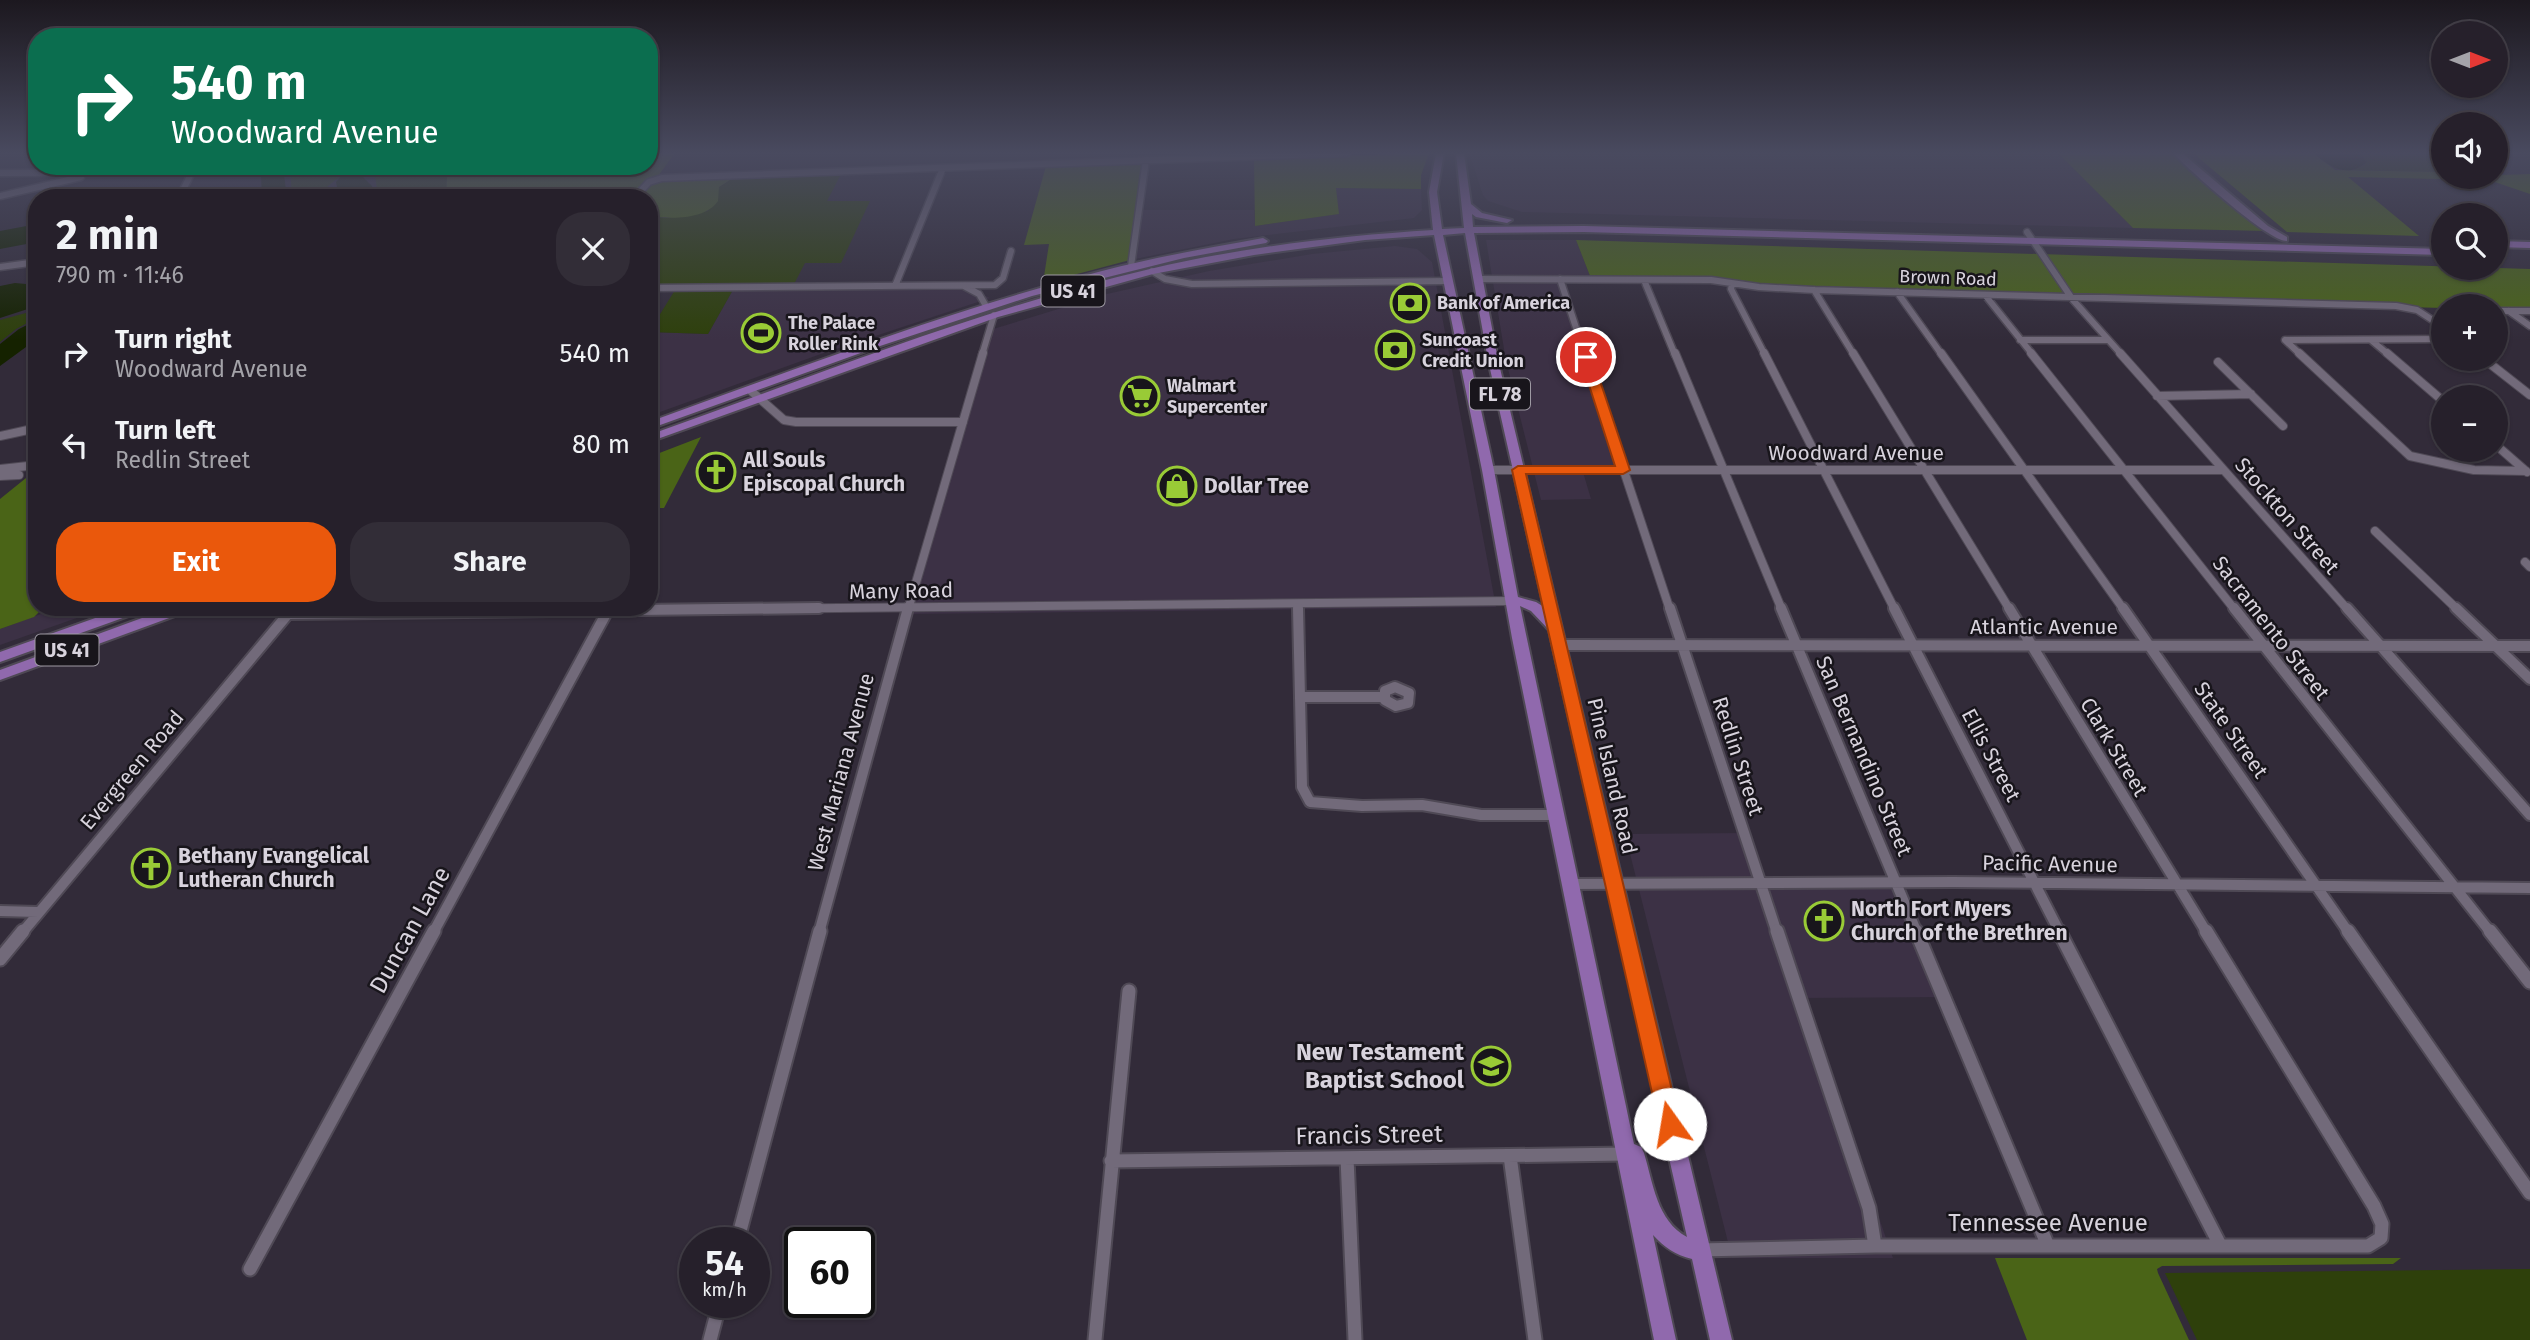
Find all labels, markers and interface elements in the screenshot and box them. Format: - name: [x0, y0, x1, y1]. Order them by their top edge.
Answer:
- north arrow: [2431, 21, 2508, 98]
- map controls: [2431, 21, 2508, 462]
- text: 540 m: [171, 53, 307, 112]
- icon: right: [56, 56, 147, 147]
- button: sound: [2431, 112, 2508, 189]
- text: Woodward Avenue: [171, 113, 439, 151]
- button: search: [2431, 203, 2508, 280]
- text: 2 min: [56, 210, 159, 260]
- button: close: [556, 212, 630, 286]
- text: 790 m · 11:46: [56, 261, 184, 289]
- street label: Brown Road: [1899, 265, 1997, 291]
- road number: US 41: [1042, 276, 1104, 306]
- bank icon: Bank of America: [1389, 282, 1431, 324]
- place label: Bank of America: [1437, 292, 1570, 314]
- button: +: [2431, 294, 2508, 371]
- sports icon: The Palace Roller Rink: [740, 312, 782, 354]
- place label: The Palace Roller Rink: [788, 312, 879, 355]
- text: Turn right: [115, 324, 232, 355]
- pin: [1556, 327, 1616, 387]
- bank icon: Suncoast Credit Union: [1374, 329, 1416, 371]
- place label: Suncoast Credit Union: [1422, 329, 1524, 372]
- icon: right: [56, 335, 94, 373]
- text: 540 m: [559, 338, 630, 369]
- icon: arrive: [1567, 338, 1605, 376]
- text: Woodward Avenue: [115, 355, 308, 383]
- supermarket icon: Walmart Supercenter: [1119, 375, 1161, 417]
- place label: Walmart Supercenter: [1167, 375, 1268, 418]
- road number: FL 78: [1470, 378, 1530, 410]
- button: −: [2431, 385, 2508, 462]
- text: Turn left: [115, 415, 216, 446]
- icon: left: [56, 426, 94, 464]
- text: 80 m: [572, 429, 630, 460]
- street label: Woodward Avenue: [1768, 440, 1944, 466]
- text: Redlin Street: [115, 446, 250, 474]
- place label: All Souls Episcopal Church: [742, 447, 905, 497]
- church icon: All Souls Episcopal Church: [695, 451, 737, 493]
- street label: Stockton Street: [2229, 452, 2345, 580]
- shop icon: Dollar Tree: [1156, 465, 1198, 507]
- place label: Dollar Tree: [1204, 473, 1309, 499]
- button: Exit: [56, 522, 336, 602]
- button: Share: [350, 522, 630, 602]
- street label: Sacramento Street: [2207, 551, 2336, 705]
- street label: Many Road: [849, 577, 953, 605]
- street label: Atlantic Avenue: [1970, 614, 2118, 640]
- road number: US 41: [36, 635, 98, 666]
- street label: San Bernandino Street: [1810, 652, 1918, 860]
- street label: West Mariana Avenue: [802, 670, 880, 874]
- street label: State Street: [2188, 677, 2274, 783]
- street label: Redlin Street: [1707, 693, 1770, 819]
- street label: Clark Street: [2074, 693, 2154, 801]
- street label: Pine Island Road: [1581, 695, 1643, 857]
- street label: Ellis Street: [1956, 704, 2027, 806]
- street label: Evergreen Road: [75, 705, 189, 835]
- place label: Bethany Evangelical Lutheran Church: [178, 843, 370, 893]
- church icon: Bethany Evangelical Lutheran Church: [130, 847, 172, 889]
- street label: Pacific Avenue: [1982, 850, 2118, 878]
- street label: Duncan Lane: [364, 862, 456, 998]
- place label: North Fort Myers Church of the Brethren: [1851, 896, 2068, 946]
- church icon: North Fort Myers Church of the Brethren: [1803, 900, 1845, 942]
- place label: New Testament Baptist School: [1296, 1038, 1465, 1094]
- school or university icon: New Testament Baptist School: [1470, 1045, 1512, 1087]
- position arrow: [1633, 1087, 1707, 1161]
- street label: Francis Street: [1295, 1120, 1443, 1150]
- street label: Tennessee Avenue: [1948, 1209, 2148, 1237]
- speed limit sign: 60: [784, 1227, 875, 1318]
- text: 54: [705, 1242, 744, 1284]
- text: km/h: [702, 1279, 747, 1301]

